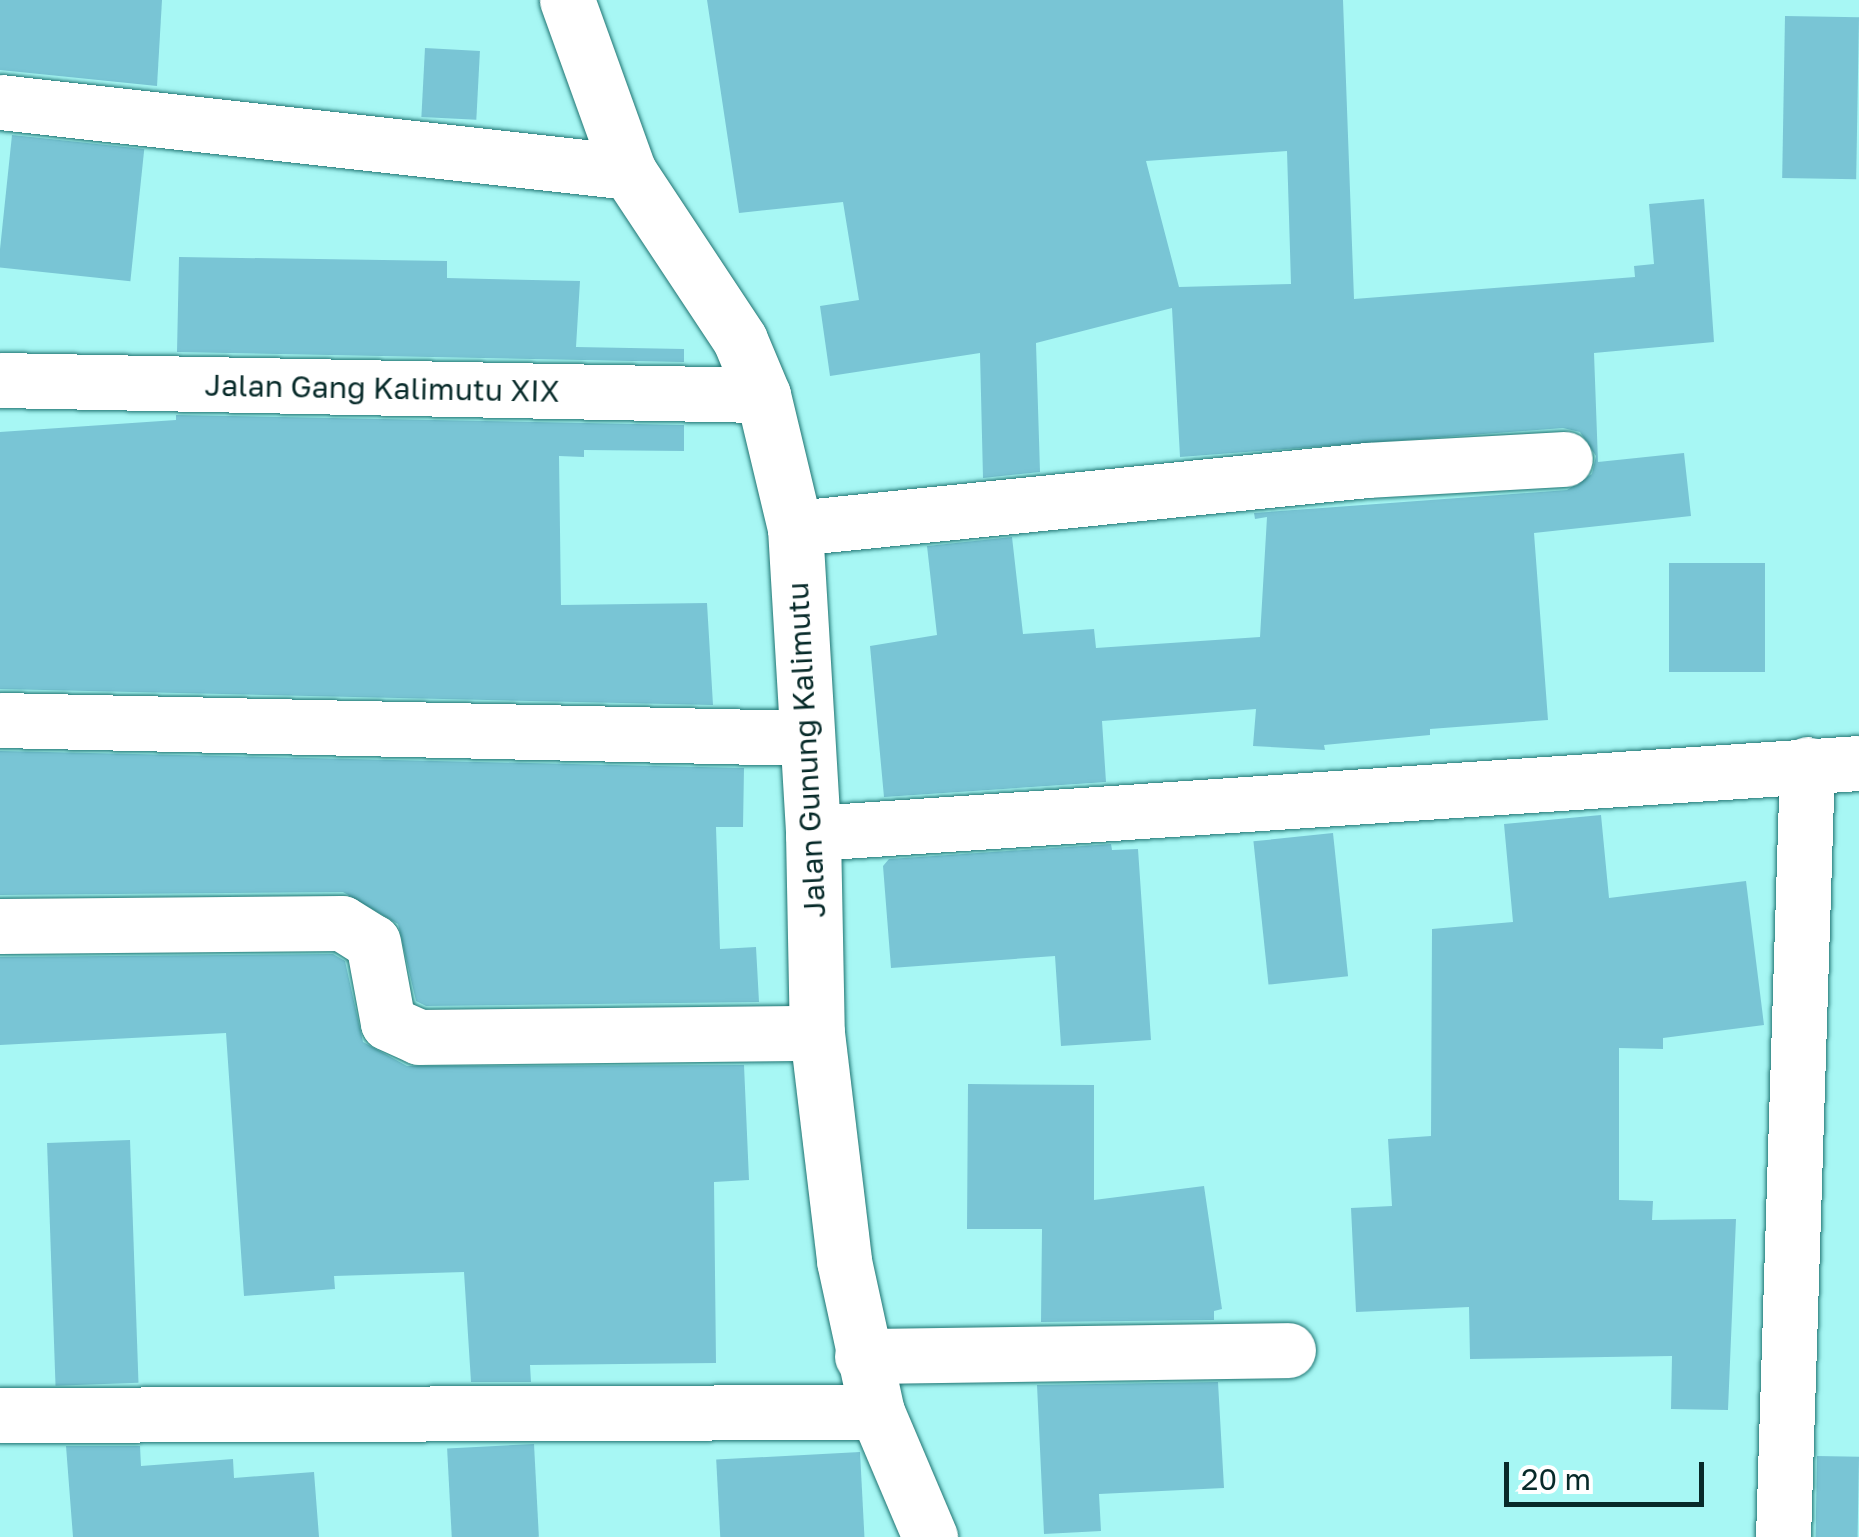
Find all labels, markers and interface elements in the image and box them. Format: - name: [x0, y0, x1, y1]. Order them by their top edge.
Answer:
- street label: Jalan Gang Kalimutu XIX: [204, 367, 560, 409]
- street label: Jalan Gunung Kalimutu: [779, 581, 833, 919]
- scale bar: [1509, 1442, 1709, 1504]
- text: 20 m: [1521, 1461, 1591, 1497]

